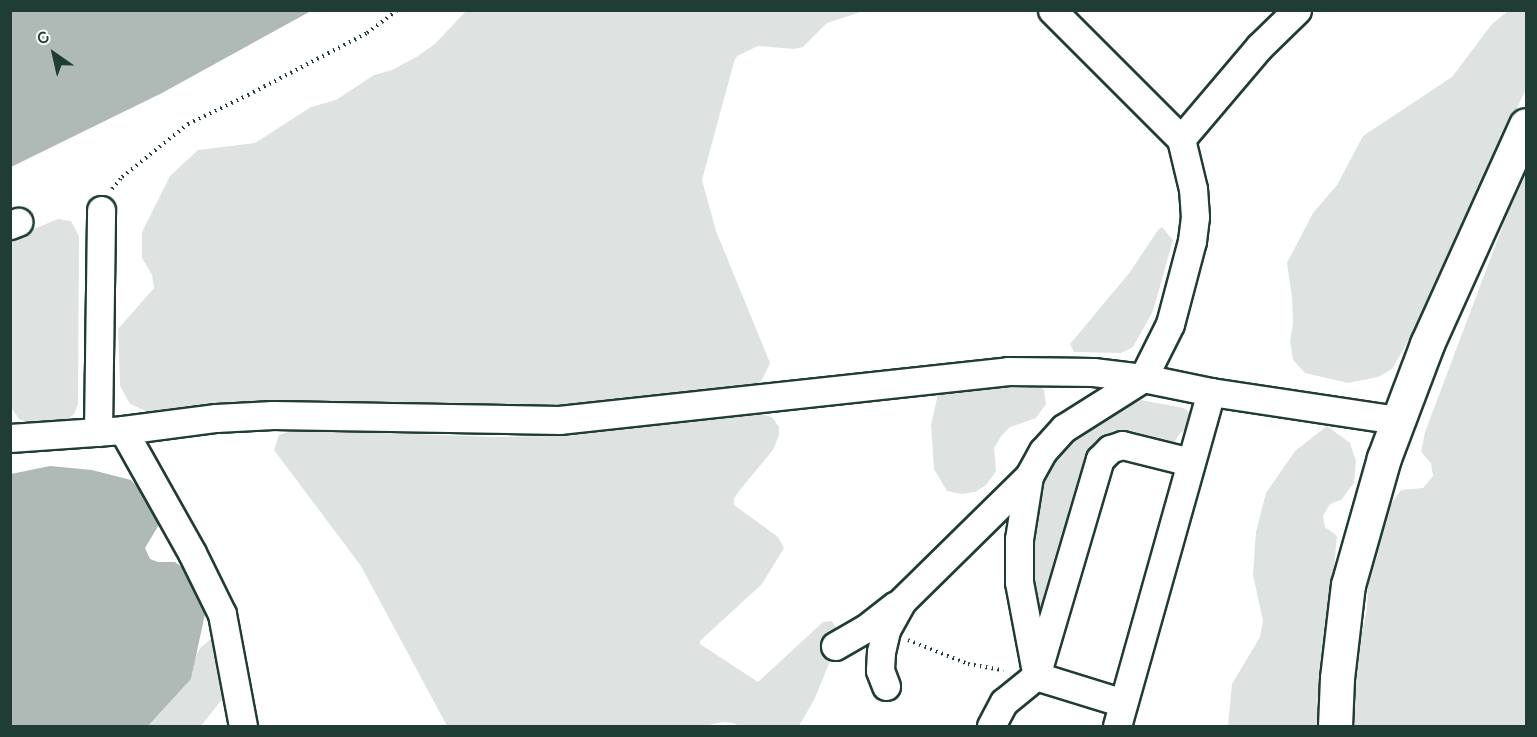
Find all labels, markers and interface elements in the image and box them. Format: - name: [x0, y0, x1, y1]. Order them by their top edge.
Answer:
- north arrow: [24, 24, 84, 84]
- text: С: [34, 28, 54, 50]

